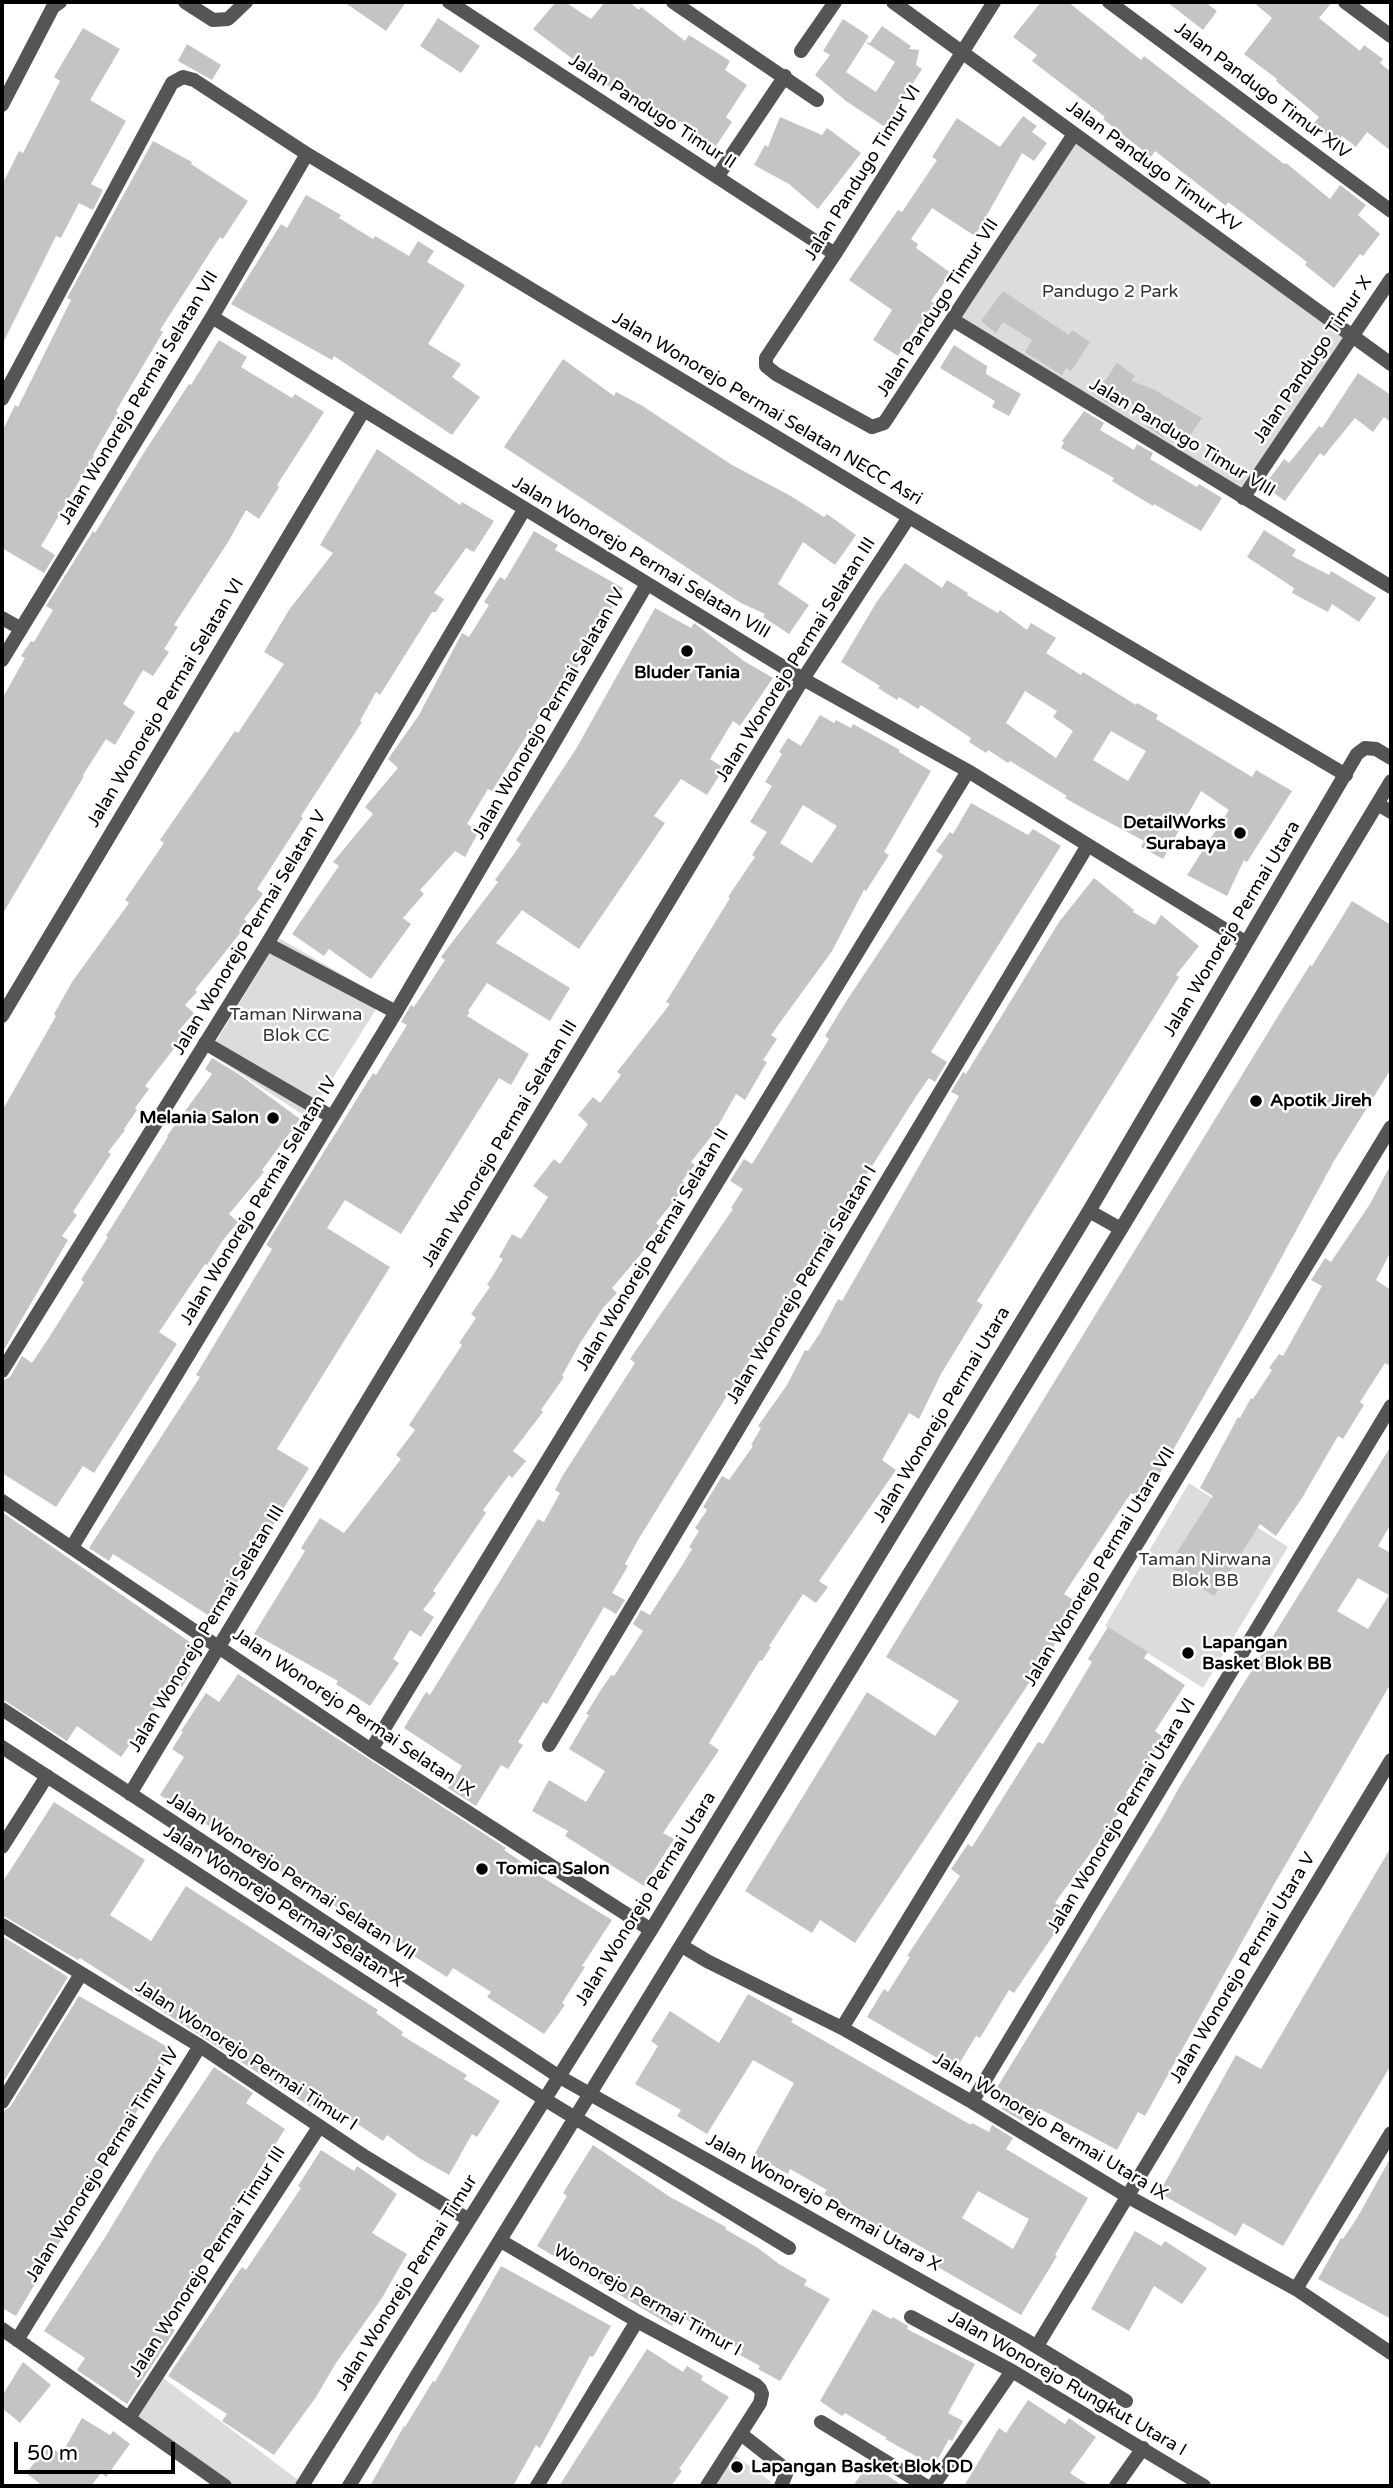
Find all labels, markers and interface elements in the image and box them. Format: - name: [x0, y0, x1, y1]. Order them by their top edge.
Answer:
- street label: Jalan Pandugo Timur XIV: [1170, 18, 1354, 164]
- street label: Jalan Pandugo Timur II: [564, 50, 740, 174]
- street label: Jalan Pandugo Timur VI: [800, 81, 926, 265]
- street label: Jalan Pandugo Timur XV: [1062, 97, 1244, 237]
- street label: Jalan Pandugo Timur VII: [872, 215, 1004, 401]
- street label: Jalan Wonorejo Permai Selatan VII: [55, 267, 223, 529]
- street label: Jalan Pandugo Timur X: [1249, 272, 1377, 448]
- park label: Pandugo 2 Park: [1042, 281, 1178, 303]
- street label: Jalan Wonorejo Permai Selatan NECC Asri: [608, 308, 926, 510]
- street label: Jalan Pandugo Timur VIII: [1085, 374, 1279, 502]
- street label: Jalan Wonorejo Permai Selatan VIII: [508, 472, 774, 644]
- street label: Jalan Wonorejo Permai Selatan III: [711, 534, 881, 786]
- street label: Jalan Wonorejo Permai Selatan VI: [83, 575, 249, 831]
- street label: Jalan Wonorejo Permai Selatan IV: [468, 584, 630, 844]
- marker: Bluder Tania: [679, 643, 695, 659]
- place label: Bluder Tania: [634, 662, 740, 684]
- street label: Jalan Wonorejo Permai Selatan V: [168, 807, 332, 1059]
- place label: DetailWorks Surabaya: [1123, 812, 1226, 854]
- street label: Jalan Wonorejo Permai Utara: [1159, 817, 1305, 1041]
- marker: DetailWorks Surabaya: [1232, 825, 1248, 841]
- park label: Taman Nirwana Blok CC: [230, 1004, 362, 1046]
- street label: Jalan Wonorejo Permai Selatan III: [418, 1017, 582, 1271]
- street label: Jalan Wonorejo Permai Selatan IV: [176, 1073, 342, 1329]
- place label: Apotik Jireh: [1270, 1090, 1372, 1112]
- marker: Apotik Jireh: [1248, 1093, 1264, 1109]
- place label: Melania Salon: [139, 1107, 259, 1129]
- marker: Melania Salon: [265, 1110, 281, 1126]
- street label: Jalan Wonorejo Permai Selatan II: [572, 1125, 734, 1375]
- street label: Jalan Wonorejo Permai Selatan I: [722, 1162, 882, 1408]
- street label: Jalan Wonorejo Permai Utara: [869, 1303, 1015, 1527]
- street label: Jalan Wonorejo Permai Utara VII: [1020, 1443, 1180, 1691]
- street label: Jalan Wonorejo Permai Selatan III: [125, 1502, 289, 1756]
- park label: Taman Nirwana Blok BB: [1139, 1549, 1271, 1592]
- street label: Jalan Wonorejo Permai Selatan IX: [228, 1624, 478, 1802]
- place label: Lapangan Basket Blok BB: [1202, 1632, 1332, 1674]
- marker: Lapangan Basket Blok BB: [1180, 1645, 1196, 1661]
- street label: Jalan Wonorejo Permai Utara VI: [1043, 1695, 1201, 1937]
- street label: Jalan Wonorejo Permai Selatan VII: [163, 1788, 419, 1966]
- street label: Jalan Wonorejo Permai Utara: [571, 1788, 721, 2010]
- street label: Jalan Wonorejo Permai Selatan X: [159, 1821, 407, 1993]
- street label: Jalan Wonorejo Permai Utara V: [1165, 1849, 1321, 2087]
- place label: Tomica Salon: [496, 1858, 610, 1880]
- marker: Tomica Salon: [474, 1861, 490, 1877]
- street label: Jalan Wonorejo Permai Timur I: [131, 1976, 361, 2136]
- street label: Jalan Wonorejo Permai Timur IV: [22, 2044, 184, 2286]
- street label: Jalan Wonorejo Permai Utara IX: [929, 2048, 1171, 2206]
- street label: Jalan Wonorejo Permai Utara X: [702, 2129, 944, 2277]
- street label: Jalan Wonorejo Permai Timur III: [125, 2143, 291, 2381]
- street label: Jalan Wonorejo Permai Timur: [332, 2171, 482, 2395]
- street label: Wonorejo Permai Timur I: [549, 2240, 745, 2362]
- street label: Jalan Wonorejo Rungkut Utara I: [944, 2307, 1190, 2461]
- scale bar: [18, 2428, 178, 2472]
- text: 50 m: [27, 2441, 78, 2466]
- place label: Lapangan Basket Blok DD: [751, 2456, 973, 2478]
- marker: Lapangan Basket Blok DD: [729, 2459, 745, 2475]

